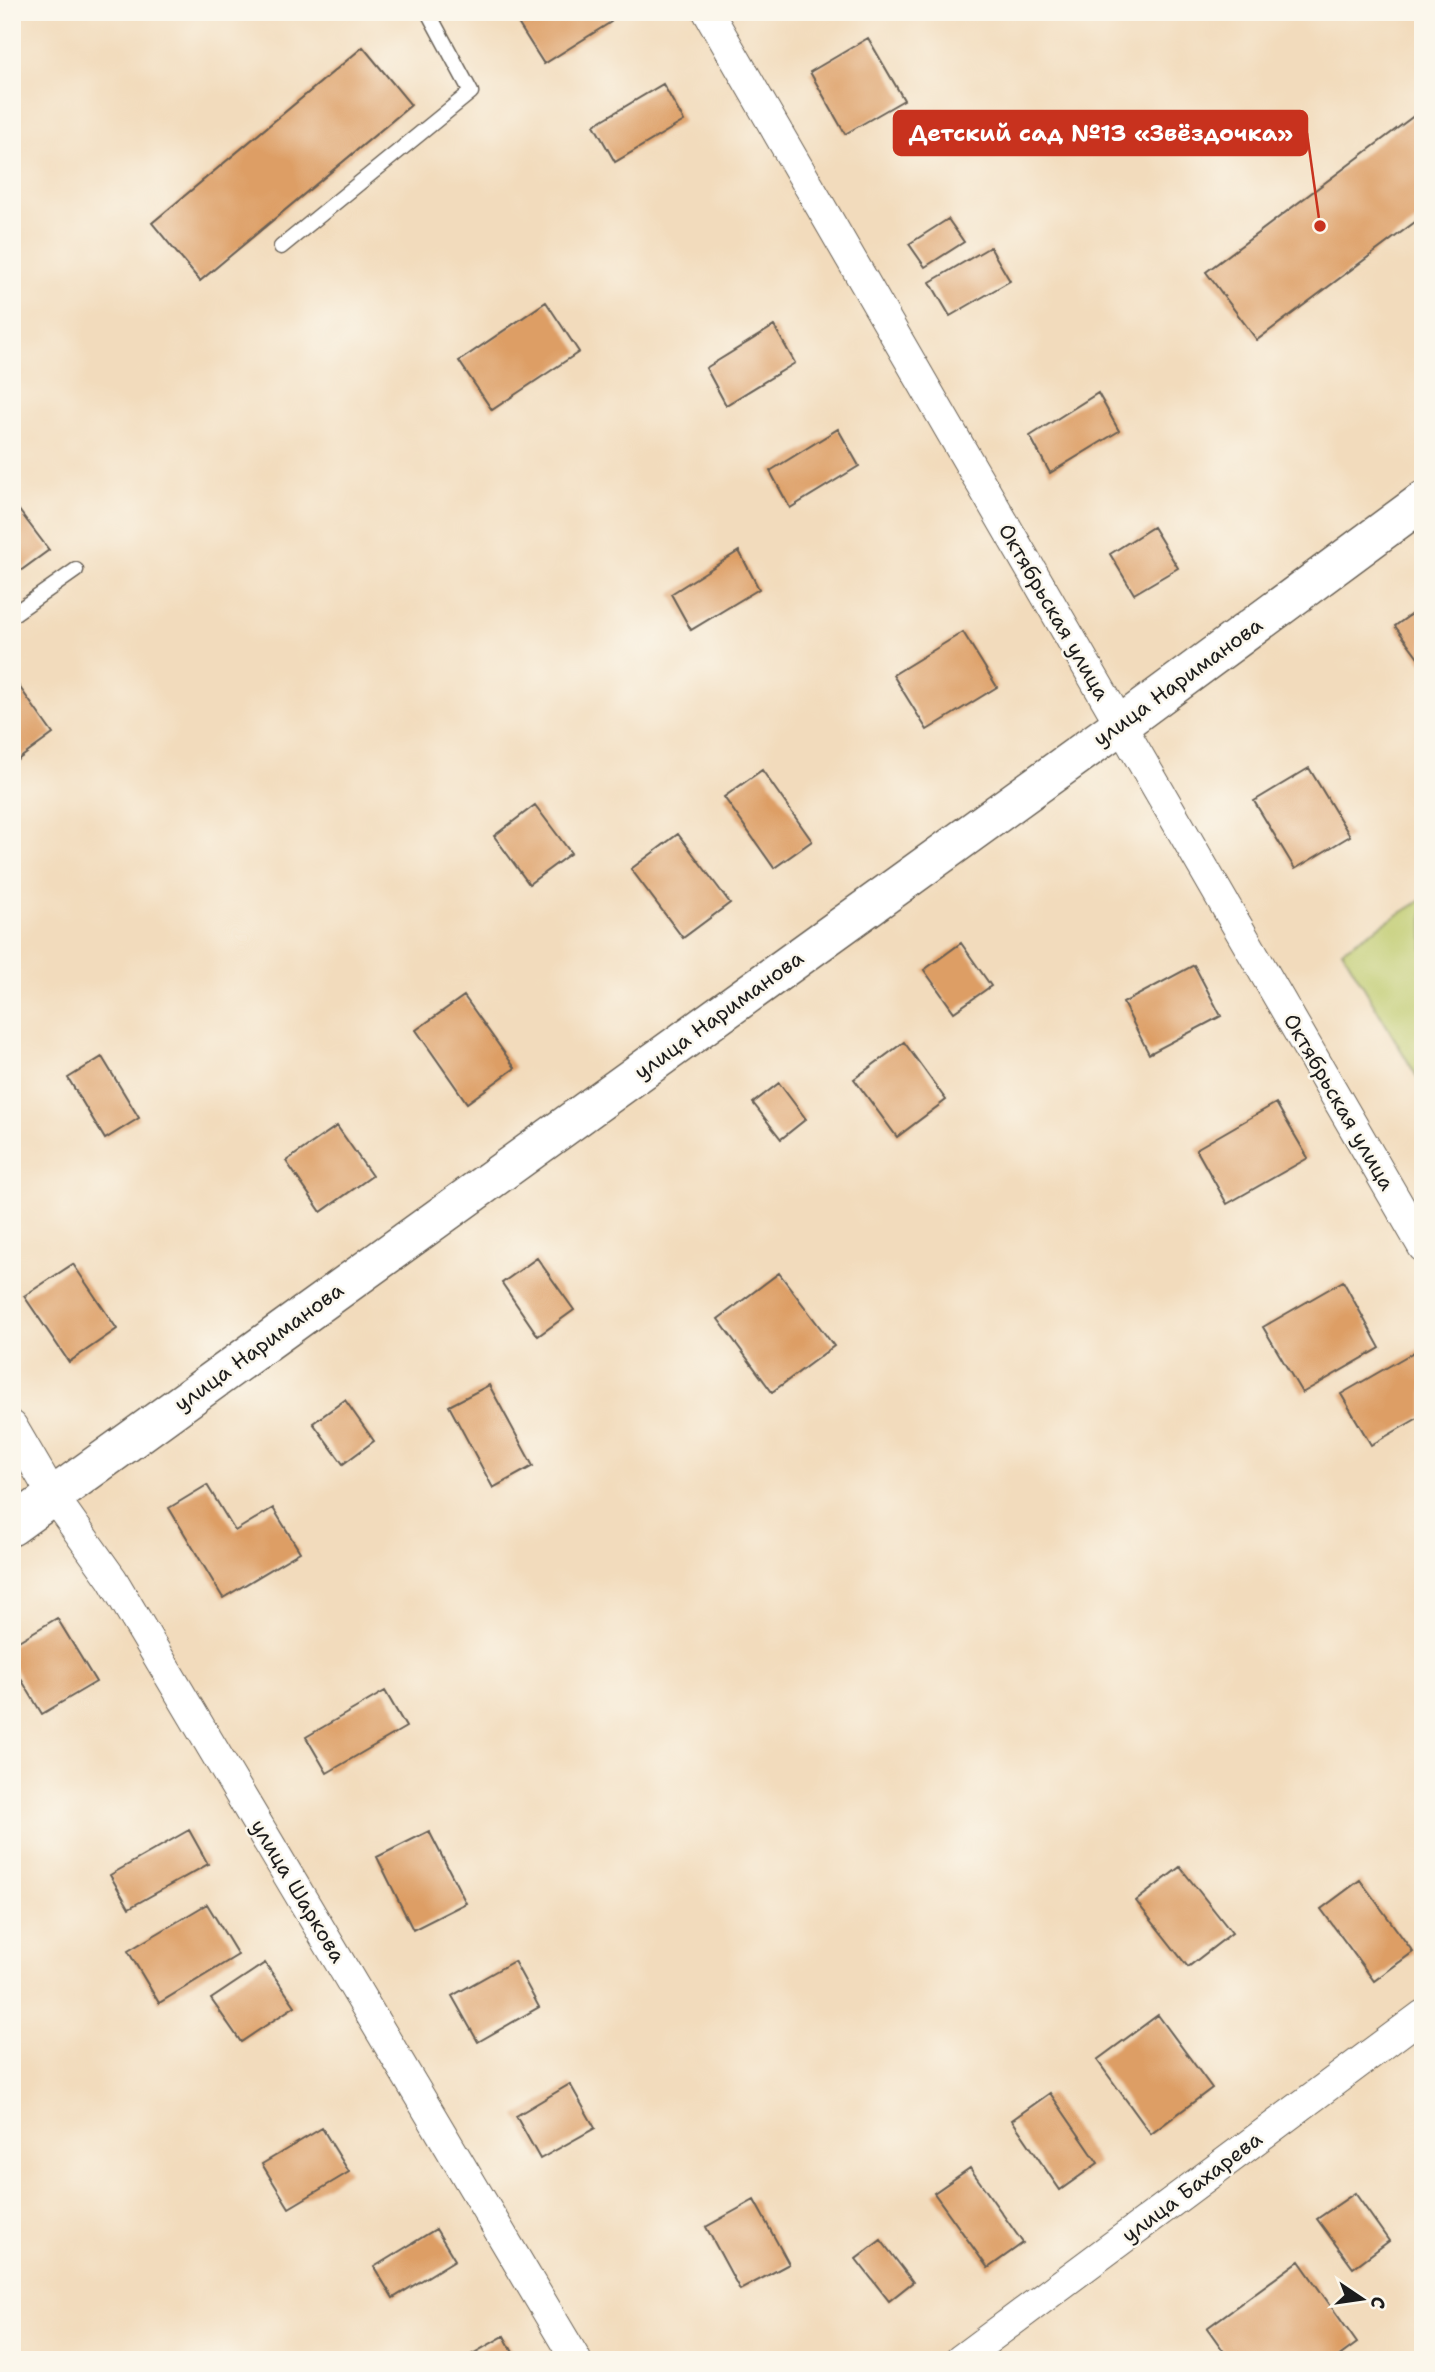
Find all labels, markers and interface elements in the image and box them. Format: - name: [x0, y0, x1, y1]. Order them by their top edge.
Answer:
- callout: Детский сад №13 «Звёздочка»: [894, 111, 1307, 155]
- text: Детский сад №13 «Звёздочка»: [909, 118, 1293, 148]
- street label: Октябрьская улица: [992, 518, 1116, 706]
- street label: улица Нариманова: [1088, 611, 1268, 753]
- street label: улица Нариманова: [629, 944, 809, 1086]
- street label: Октябрьская улица: [1277, 1008, 1401, 1196]
- street label: улица Нариманова: [169, 1276, 349, 1418]
- street label: улица Шаркова: [244, 1814, 352, 1968]
- street label: улица Бахарева: [1116, 2125, 1268, 2249]
- north arrow: [1326, 2264, 1396, 2334]
- text: С: [1365, 2294, 1392, 2311]

